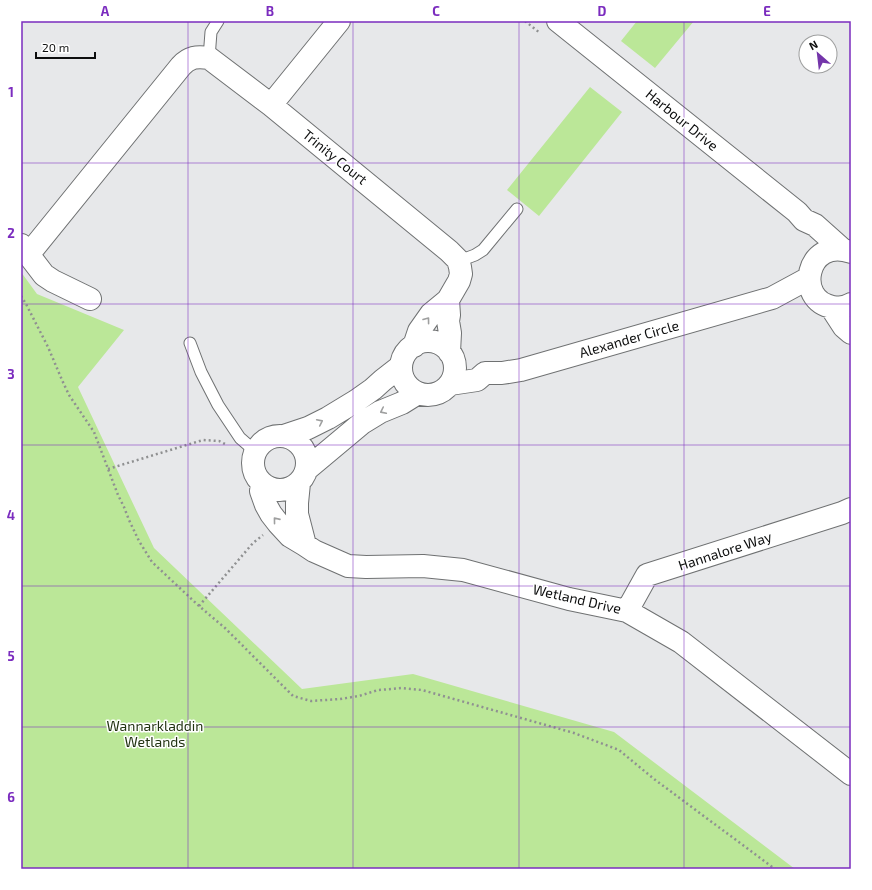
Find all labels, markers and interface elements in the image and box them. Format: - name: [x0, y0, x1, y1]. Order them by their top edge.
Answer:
- text: A: [101, 3, 110, 19]
- text: B: [266, 3, 274, 19]
- text: C: [432, 3, 440, 19]
- text: D: [598, 3, 607, 19]
- text: E: [763, 3, 771, 19]
- scale bar: [36, 34, 95, 60]
- north arrow: [798, 34, 838, 74]
- text: N: [807, 37, 820, 52]
- text: 20 m: [42, 40, 69, 54]
- text: 1: [8, 84, 14, 100]
- street label: Harbour Drive: [643, 85, 722, 154]
- street label: Trinity Court: [300, 125, 371, 188]
- text: 2: [7, 225, 15, 241]
- street label: Alexander Circle: [577, 316, 681, 361]
- one-way arrow: [422, 317, 429, 324]
- text: 3: [7, 366, 15, 382]
- one-way arrow: [380, 406, 388, 414]
- one-way arrow: [316, 419, 323, 426]
- text: 4: [7, 507, 15, 523]
- one-way arrow: [273, 518, 280, 525]
- street label: Hannalore Way: [676, 527, 774, 574]
- street label: Wetland Drive: [531, 580, 623, 617]
- text: 5: [7, 648, 15, 664]
- park label: Wannarkladdin Wetlands: [107, 717, 203, 750]
- text: 6: [7, 789, 15, 805]

